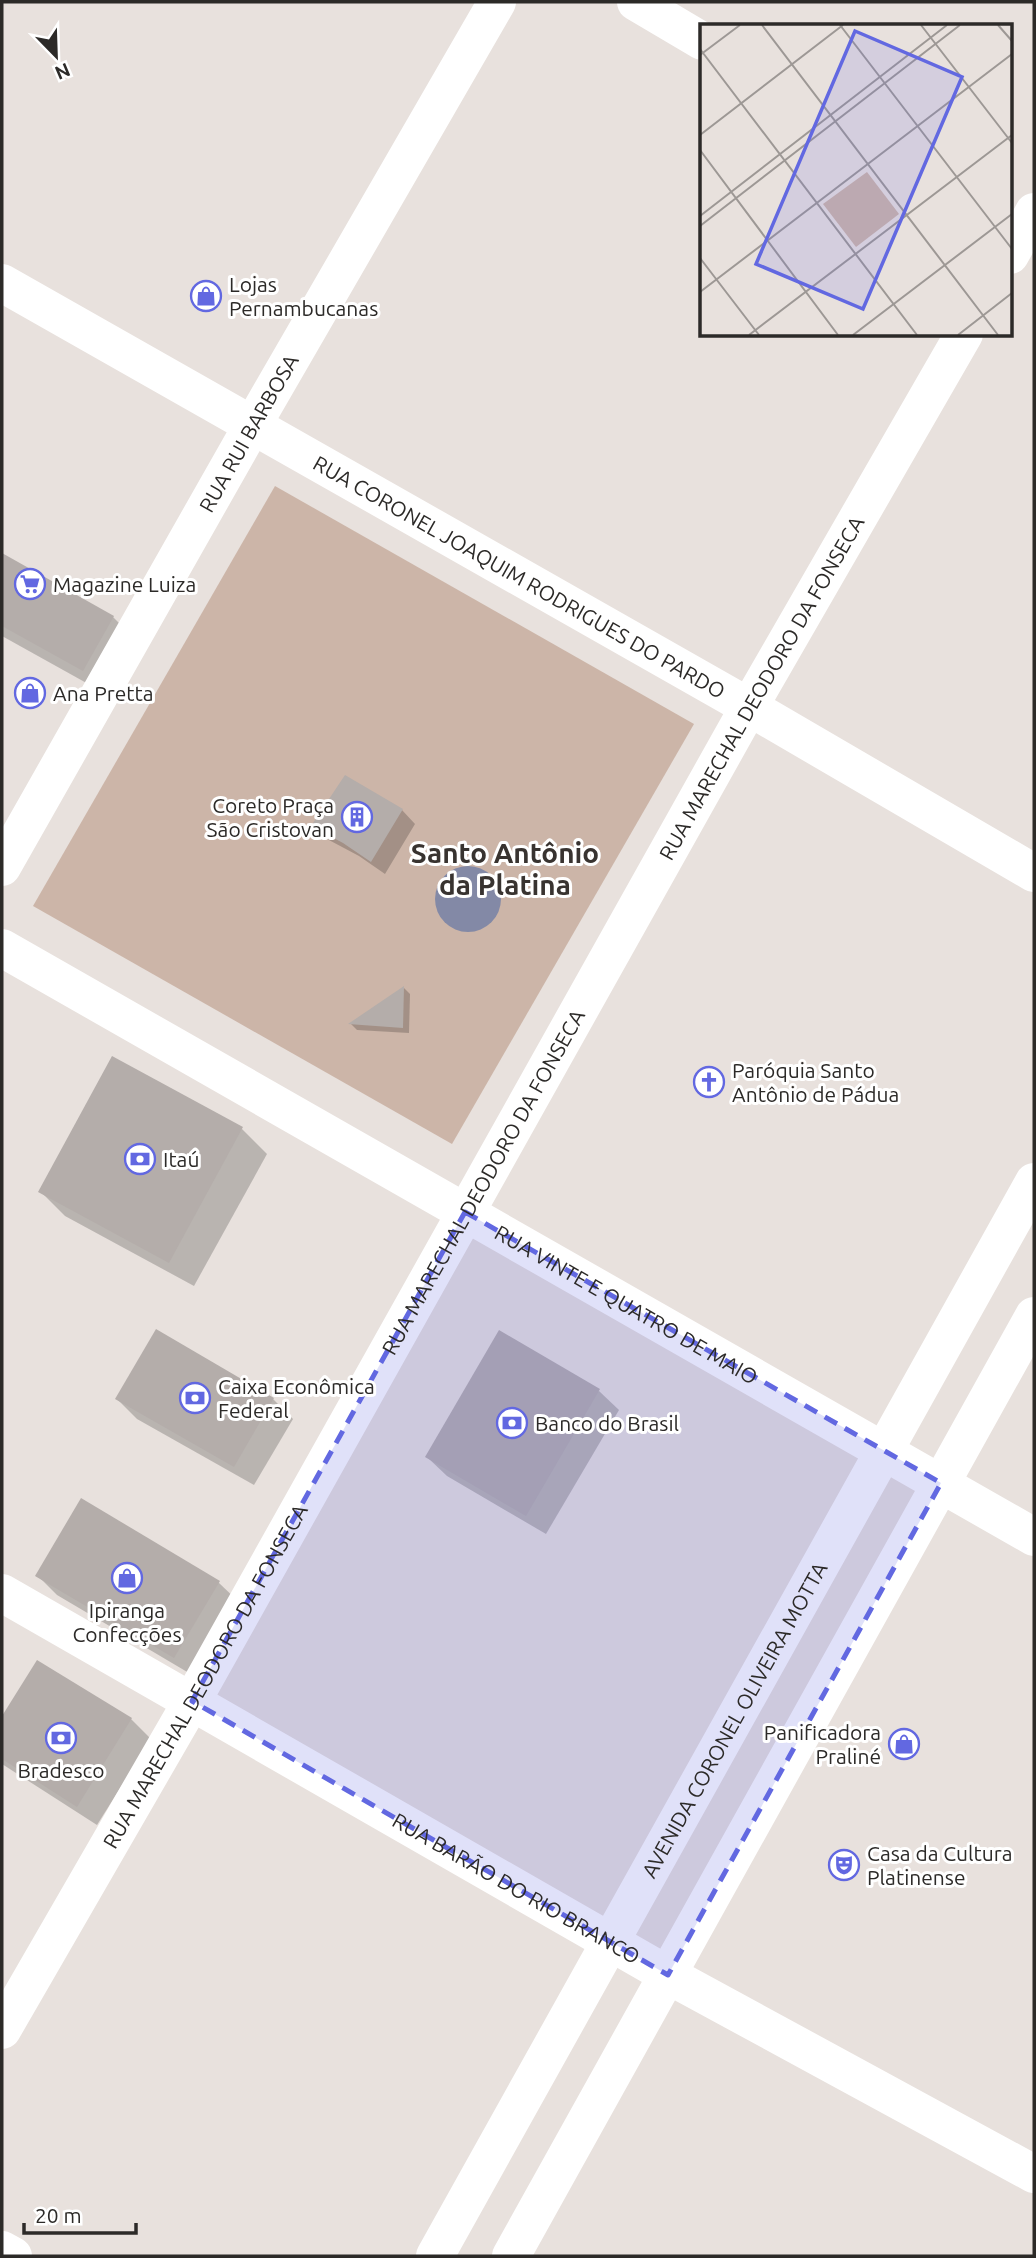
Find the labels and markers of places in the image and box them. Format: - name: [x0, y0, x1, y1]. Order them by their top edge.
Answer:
- place label: Lojas Pernambucanas: [229, 272, 378, 320]
- shop icon: Lojas Pernambucanas: [189, 279, 223, 313]
- supermarket icon: Magazine Luiza: [13, 567, 47, 601]
- place label: Magazine Luiza: [53, 572, 196, 596]
- shop icon: Ana Pretta: [13, 676, 47, 710]
- place label: Ana Pretta: [53, 681, 154, 705]
- place label: Coreto Praça São Cristovan: [207, 793, 334, 841]
- building icon: Coreto Praça São Cristovan: [340, 800, 374, 834]
- place label: Paróquia Santo Antônio de Pádua: [732, 1058, 899, 1106]
- church icon: Paróquia Santo Antônio de Pádua: [692, 1065, 726, 1099]
- bank icon: Itaú: [123, 1142, 157, 1176]
- place label: Itaú: [163, 1147, 199, 1171]
- place label: Caixa Econômica Federal: [218, 1374, 375, 1422]
- bank icon: Caixa Econômica Federal: [178, 1381, 212, 1415]
- bank icon: Banco do Brasil: [495, 1406, 529, 1440]
- place label: Banco do Brasil: [535, 1411, 679, 1435]
- shop icon: Ipiranga Confecções: [110, 1561, 144, 1595]
- place label: Ipiranga Confecções: [72, 1598, 182, 1646]
- place label: Panificadora Praliné: [764, 1720, 881, 1768]
- bank icon: Bradesco: [44, 1721, 78, 1755]
- shop icon: Panificadora Praliné: [887, 1727, 921, 1761]
- place label: Bradesco: [17, 1758, 105, 1782]
- place label: Casa da Cultura Platinense: [867, 1841, 1012, 1889]
- theatre icon: Casa da Cultura Platinense: [827, 1848, 861, 1882]

